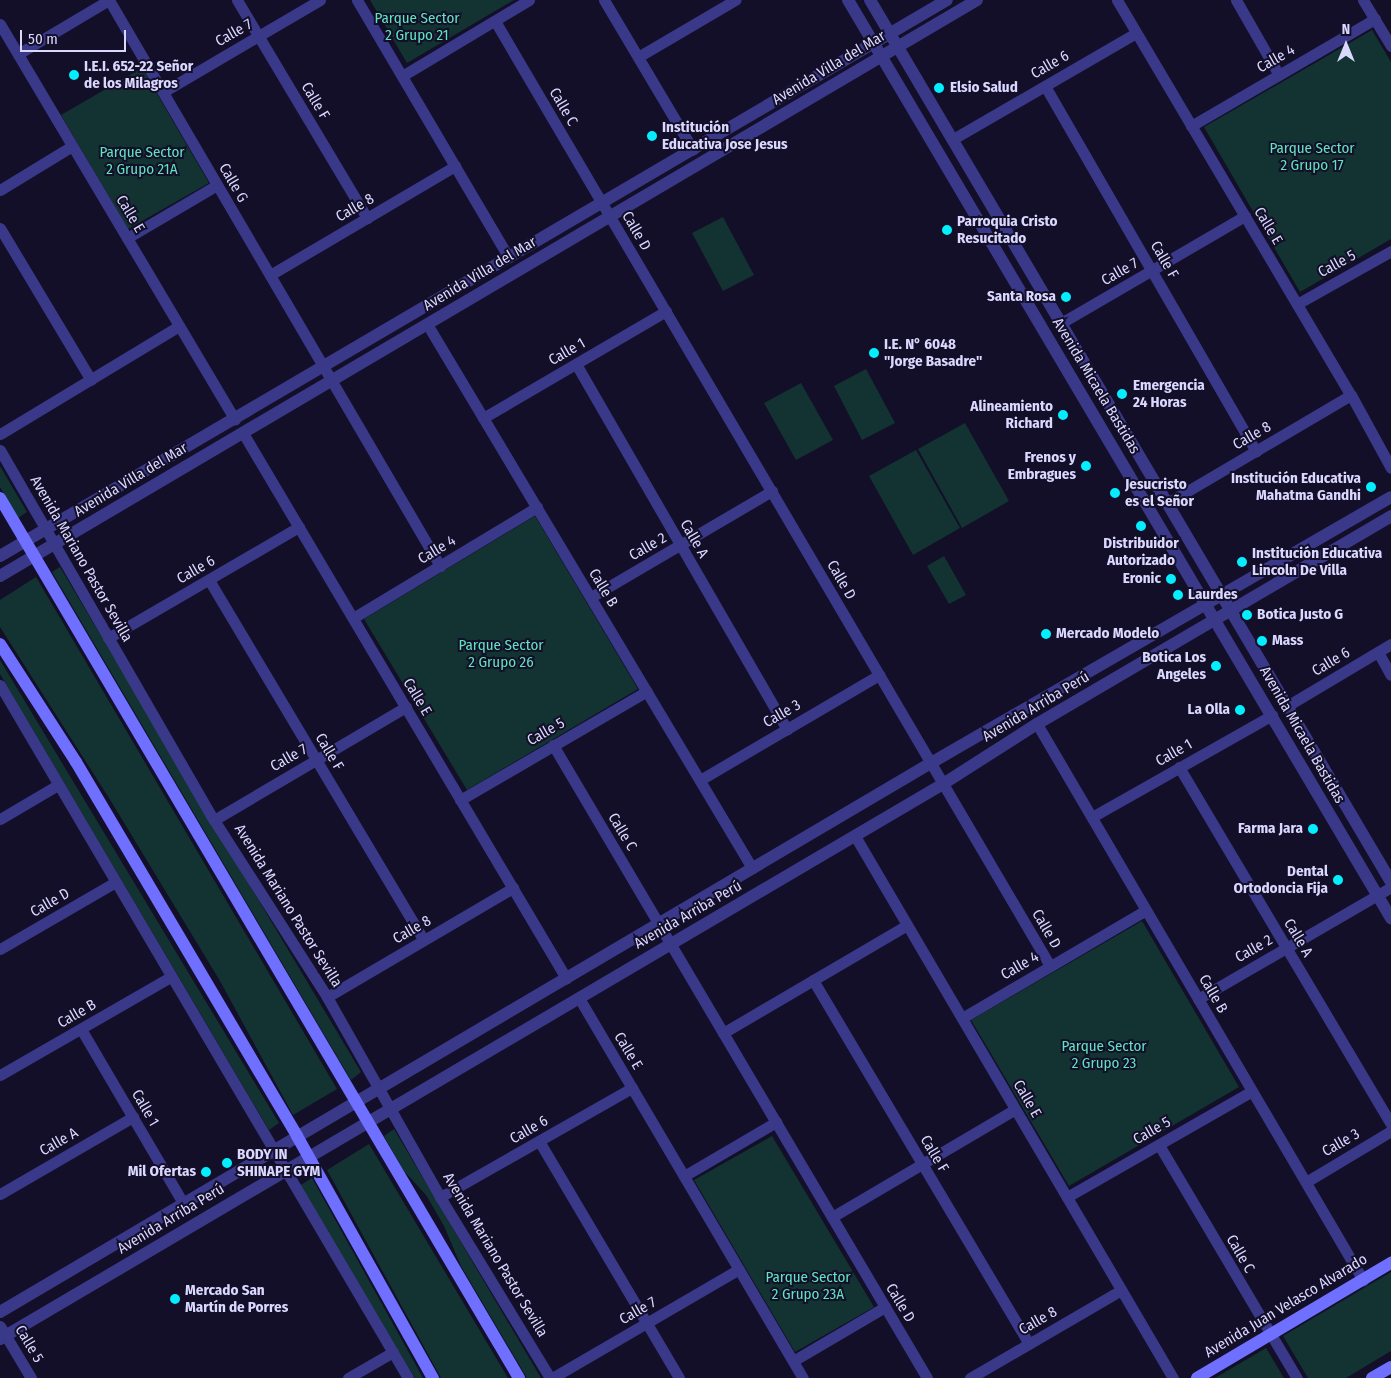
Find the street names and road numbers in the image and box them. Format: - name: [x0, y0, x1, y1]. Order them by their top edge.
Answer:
- street label: Calle 7: [212, 15, 256, 51]
- street label: Avenida Villa del Mar: [769, 27, 889, 109]
- street label: Calle 4: [1254, 41, 1298, 77]
- street label: Calle 6: [1028, 47, 1072, 83]
- street label: Calle F: [297, 79, 333, 123]
- street label: Calle C: [545, 85, 581, 129]
- street label: Calle G: [215, 160, 251, 206]
- street label: Calle 8: [333, 190, 377, 226]
- street label: Calle E: [112, 192, 148, 236]
- street label: Calle E: [1250, 204, 1286, 248]
- street label: Calle D: [618, 208, 654, 254]
- street label: Avenida Villa del Mar: [420, 233, 540, 315]
- street label: Calle F: [1146, 238, 1182, 282]
- street label: Calle 5: [1315, 246, 1359, 282]
- street label: Calle 7: [1098, 254, 1142, 290]
- street label: Avenida Micaela Bastidas: [1048, 315, 1144, 457]
- street label: Calle 1: [545, 334, 589, 370]
- street label: Calle 8: [1230, 418, 1274, 454]
- street label: Avenida Villa del Mar: [71, 439, 191, 521]
- street label: Avenida Mariano Pastor Sevilla: [26, 473, 136, 645]
- street label: Calle A: [676, 517, 712, 561]
- street label: Calle 2: [626, 529, 670, 565]
- street label: Calle 4: [415, 532, 459, 568]
- street label: Calle 6: [174, 552, 218, 588]
- street label: Calle D: [823, 557, 859, 603]
- street label: Calle B: [585, 566, 621, 610]
- street label: Calle 6: [1309, 644, 1353, 680]
- street label: Avenida Micaela Bastidas: [1255, 663, 1349, 807]
- street label: Avenida Arriba Perú: [979, 668, 1093, 746]
- street label: Calle E: [399, 675, 435, 719]
- street label: Calle 3: [760, 696, 804, 732]
- street label: Calle 5: [524, 714, 568, 750]
- street label: Calle F: [311, 730, 347, 774]
- street label: Calle 1: [1152, 735, 1196, 771]
- street label: Calle 7: [267, 740, 311, 776]
- street label: Calle C: [604, 810, 640, 854]
- street label: Avenida Mariano Pastor Sevilla: [230, 821, 346, 991]
- street label: Avenida Arriba Perú: [631, 877, 745, 953]
- street label: Calle D: [27, 885, 73, 921]
- street label: Calle D: [1028, 906, 1064, 952]
- street label: Calle 8: [390, 912, 434, 948]
- street label: Calle A: [1280, 916, 1316, 960]
- street label: Calle 2: [1232, 931, 1276, 967]
- street label: Calle 4: [998, 948, 1042, 984]
- street label: Calle B: [1195, 971, 1231, 1017]
- street label: Calle B: [54, 996, 100, 1032]
- street label: Calle E: [610, 1029, 646, 1073]
- street label: Calle E: [1009, 1077, 1045, 1121]
- street label: Calle 1: [127, 1086, 163, 1130]
- street label: Calle 6: [507, 1112, 551, 1148]
- street label: Calle 5: [1130, 1113, 1174, 1149]
- street label: Calle A: [37, 1124, 81, 1160]
- street label: Calle 3: [1319, 1125, 1363, 1161]
- street label: Calle F: [916, 1132, 952, 1176]
- street label: Avenida Mariano Pastor Sevilla: [439, 1169, 551, 1341]
- street label: Avenida Arriba Perú: [114, 1180, 228, 1258]
- street label: Calle C: [1222, 1232, 1258, 1276]
- street label: Avenida Juan Velasco Alvarado: [1201, 1250, 1371, 1362]
- street label: Calle D: [881, 1280, 919, 1326]
- street label: Calle 7: [616, 1293, 660, 1329]
- street label: Calle 8: [1016, 1303, 1060, 1339]
- street label: Calle 5: [11, 1322, 47, 1366]

